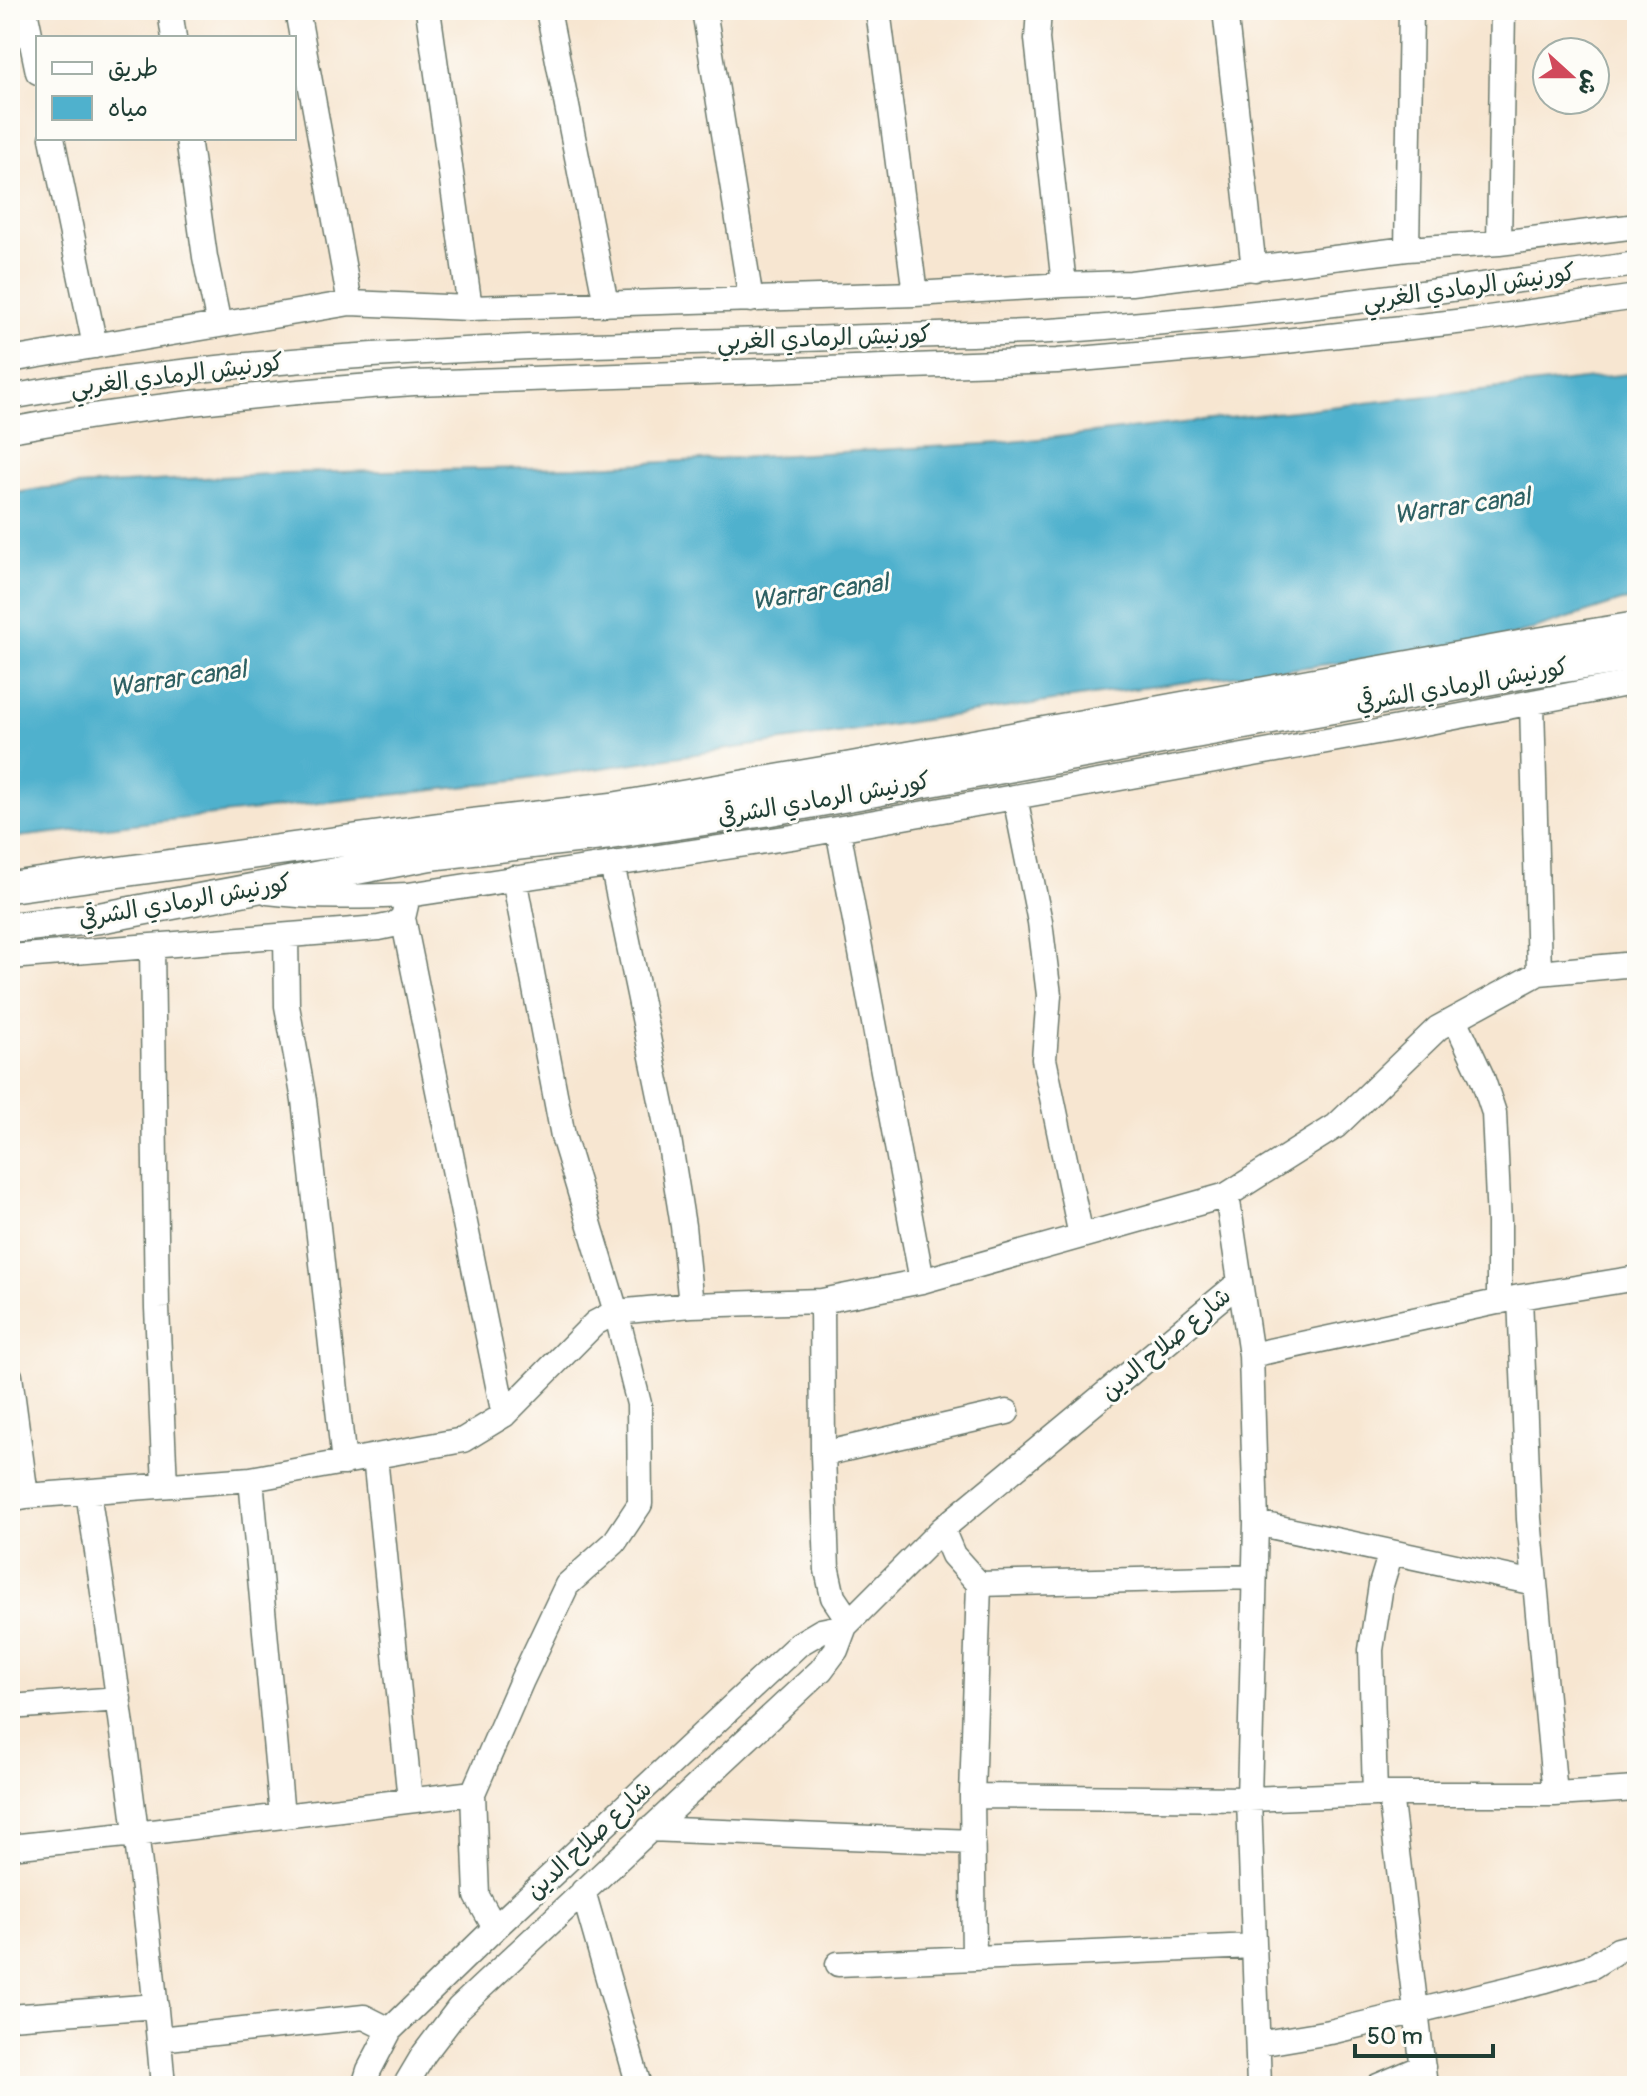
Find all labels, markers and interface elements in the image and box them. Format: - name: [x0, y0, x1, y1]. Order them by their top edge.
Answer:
- legend: [36, 36, 296, 140]
- north arrow: [1531, 36, 1611, 116]
- text: طريق: [108, 54, 158, 83]
- text: ش: [1571, 66, 1606, 99]
- text: مياه: [108, 94, 148, 123]
- street label: كورنيش الرمادي الغربي: [1361, 258, 1578, 322]
- street label: كورنيش الرمادي الغربي: [716, 320, 932, 362]
- street label: كورنيش الرمادي الغربي: [69, 348, 286, 408]
- water label: Warrar canal: [1392, 480, 1535, 531]
- water label: Warrar canal: [750, 566, 893, 617]
- street label: كورنيش الرمادي الشرقي: [1353, 650, 1571, 720]
- water label: Warrar canal: [108, 653, 251, 704]
- street label: كورنيش الرمادي الشرقي: [715, 764, 933, 834]
- street label: كورنيش الرمادي الشرقي: [76, 866, 294, 936]
- street label: شارع صلاح الدين: [1095, 1281, 1238, 1408]
- street label: شارع صلاح الدين: [520, 1774, 659, 1907]
- scale bar: [1355, 2008, 1493, 2058]
- text: 50 m: [1367, 2022, 1423, 2051]

